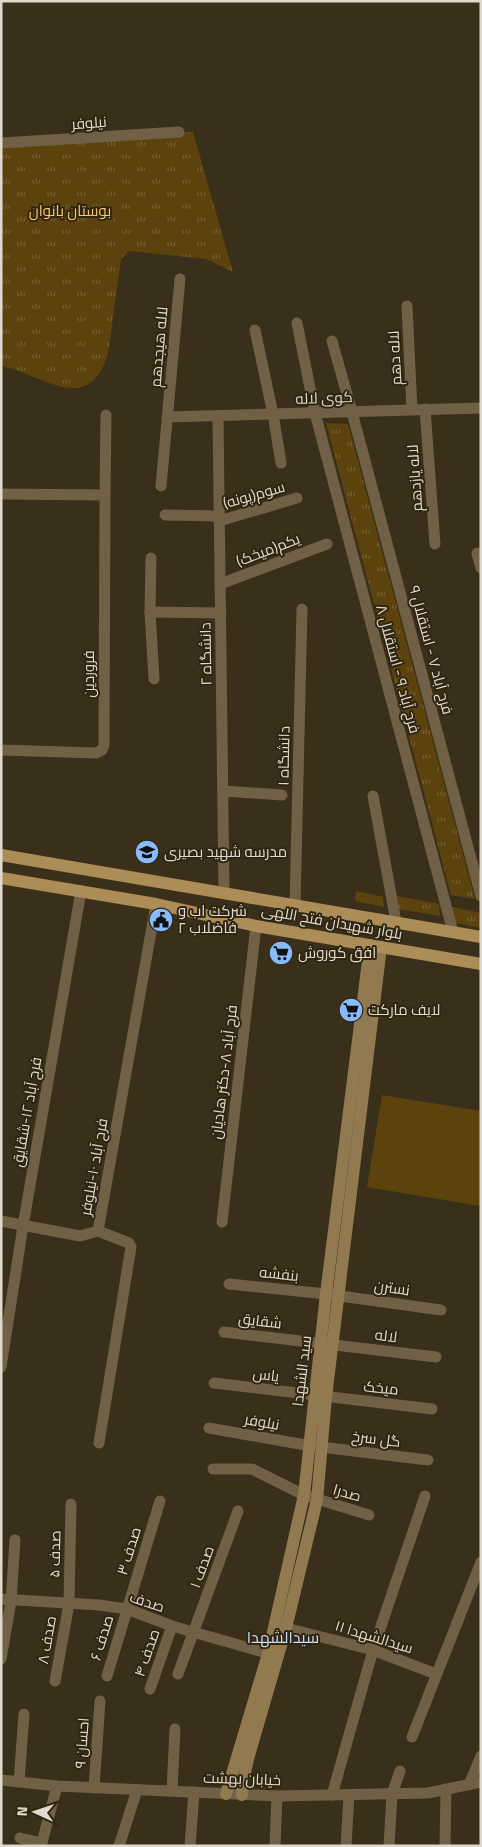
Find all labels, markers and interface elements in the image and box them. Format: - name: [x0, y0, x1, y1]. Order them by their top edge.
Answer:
- street label: نیلوفر: [70, 110, 107, 135]
- park label: بوستان بانوان: [29, 199, 111, 222]
- street label: لاله هیجدهم: [144, 306, 173, 388]
- street label: لاله دهم: [382, 330, 407, 386]
- street label: کوی لاله: [295, 385, 353, 410]
- street label: لاله یازدهم: [401, 444, 428, 512]
- street label: سوم(پونه): [220, 475, 288, 514]
- street label: یکم(میخک): [232, 527, 303, 572]
- street label: فرح آباد ۷ - استقلال ۹: [403, 583, 460, 717]
- street label: فرح آباد ۹ - استقلال ۸: [370, 602, 427, 736]
- street label: دانشگاه ۲: [193, 622, 218, 686]
- street label: فروردین: [77, 650, 100, 698]
- street label: دانشگاه ۱: [271, 726, 296, 786]
- school or university icon: مدرسه شهید بصیری: [134, 839, 160, 865]
- place label: مدرسه شهید بصیری: [164, 840, 287, 863]
- street label: بلوار شهیدان فتح اللهی: [260, 898, 404, 945]
- place label: شرکت اب و فاضلاب ۲: [178, 899, 247, 939]
- public building icon: شرکت اب و فاضلاب ۲: [148, 907, 174, 933]
- supermarket icon: افق کوروش: [268, 940, 294, 966]
- place label: افق کوروش: [298, 941, 376, 964]
- supermarket icon: لایف مارکت: [338, 997, 364, 1023]
- place label: لایف مارکت: [368, 998, 440, 1021]
- street label: فرح آباد ۸-دکتر هادیان: [204, 1003, 243, 1141]
- street label: فرح آباد ۱۲-شقایق: [5, 1055, 48, 1169]
- street label: فرح آباد ۱۰-نیلوفر: [73, 1116, 113, 1219]
- street label: بنفشه: [258, 1260, 300, 1287]
- street label: نسترن: [373, 1274, 411, 1301]
- street label: شقایق: [237, 1306, 283, 1335]
- street label: لاله: [374, 1323, 399, 1348]
- street label: سید الشهدا: [286, 1334, 317, 1408]
- street label: یاس: [251, 1361, 281, 1388]
- street label: میخک: [362, 1374, 400, 1401]
- street label: نیلوفر: [242, 1407, 281, 1436]
- street label: گل سرخ: [350, 1424, 402, 1453]
- street label: صدرا: [330, 1478, 364, 1507]
- street label: صدف ۳: [110, 1524, 147, 1578]
- street label: صدف ۵: [43, 1530, 66, 1578]
- street label: صدف ۱: [183, 1542, 220, 1591]
- street label: صدف: [127, 1585, 168, 1618]
- street label: صدف ۶: [84, 1612, 119, 1663]
- street label: صدف ۸: [31, 1614, 62, 1666]
- street label: سیدالشهدا ۱۱: [332, 1614, 416, 1659]
- district label: سیدالشهدا: [247, 1625, 319, 1649]
- street label: صدف ۴: [128, 1626, 165, 1680]
- street label: احسان ۹: [68, 1717, 95, 1769]
- street label: خیابان بهشت: [203, 1766, 281, 1791]
- north arrow: [10, 1787, 60, 1837]
- text: N: [11, 1806, 32, 1817]

